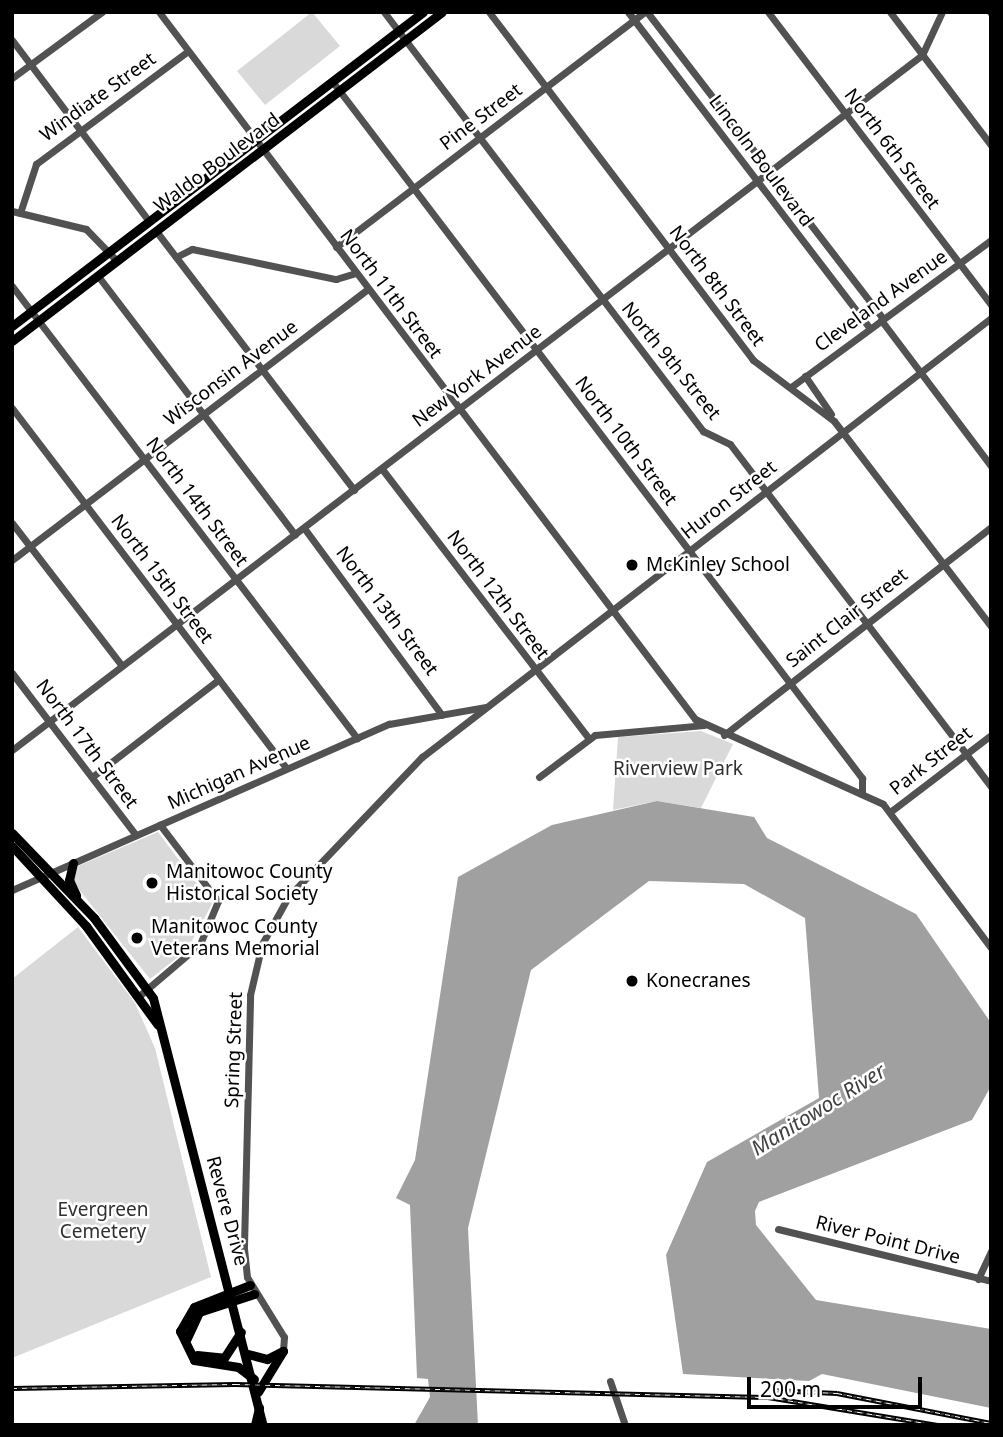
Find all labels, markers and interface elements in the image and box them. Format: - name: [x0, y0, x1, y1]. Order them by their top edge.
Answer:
- street label: Windiate Street: [36, 47, 160, 147]
- street label: Pine Street: [435, 79, 527, 155]
- street label: North 6th Street: [839, 84, 945, 214]
- street label: Lincoln Boulevard: [704, 91, 818, 231]
- street label: Waldo Boulevard: [150, 108, 284, 218]
- street label: North 8th Street: [664, 221, 770, 351]
- street label: North 11th Street: [335, 225, 447, 363]
- street label: Cleveland Avenue: [810, 245, 952, 357]
- street label: North 9th Street: [617, 298, 725, 424]
- street label: Wisconsin Avenue: [160, 315, 302, 431]
- street label: New York Avenue: [408, 320, 546, 432]
- street label: North 10th Street: [570, 372, 682, 510]
- street label: North 14th Street: [141, 433, 253, 571]
- street label: Huron Street: [677, 456, 781, 544]
- street label: North 15th Street: [106, 510, 218, 648]
- street label: North 12th Street: [442, 526, 554, 664]
- street label: North 13th Street: [331, 542, 443, 680]
- place label: McKinley School: [646, 554, 790, 576]
- marker: McKinley School: [624, 557, 640, 573]
- street label: Saint Clair Street: [782, 564, 912, 672]
- street label: North 17th Street: [31, 675, 143, 813]
- street label: Park Street: [885, 722, 977, 800]
- street label: Michigan Avenue: [164, 731, 314, 815]
- park label: Riverview Park: [613, 758, 743, 780]
- place label: Manitowoc County Historical Society: [166, 861, 333, 905]
- marker: Manitowoc County Historical Society: [144, 875, 160, 891]
- place label: Manitowoc County Veterans Memorial: [151, 916, 320, 960]
- marker: Manitowoc County Veterans Memorial: [129, 930, 145, 946]
- place label: Konecranes: [646, 970, 751, 992]
- marker: Konecranes: [624, 973, 640, 989]
- street label: Spring Street: [221, 991, 247, 1109]
- water label: Manitowoc River: [746, 1058, 890, 1160]
- street label: Revere Drive: [201, 1154, 253, 1268]
- park label: Evergreen Cemetery: [58, 1199, 148, 1243]
- street label: River Point Drive: [813, 1211, 963, 1269]
- scale bar: [751, 1364, 926, 1408]
- text: 200 m: [760, 1375, 821, 1403]

